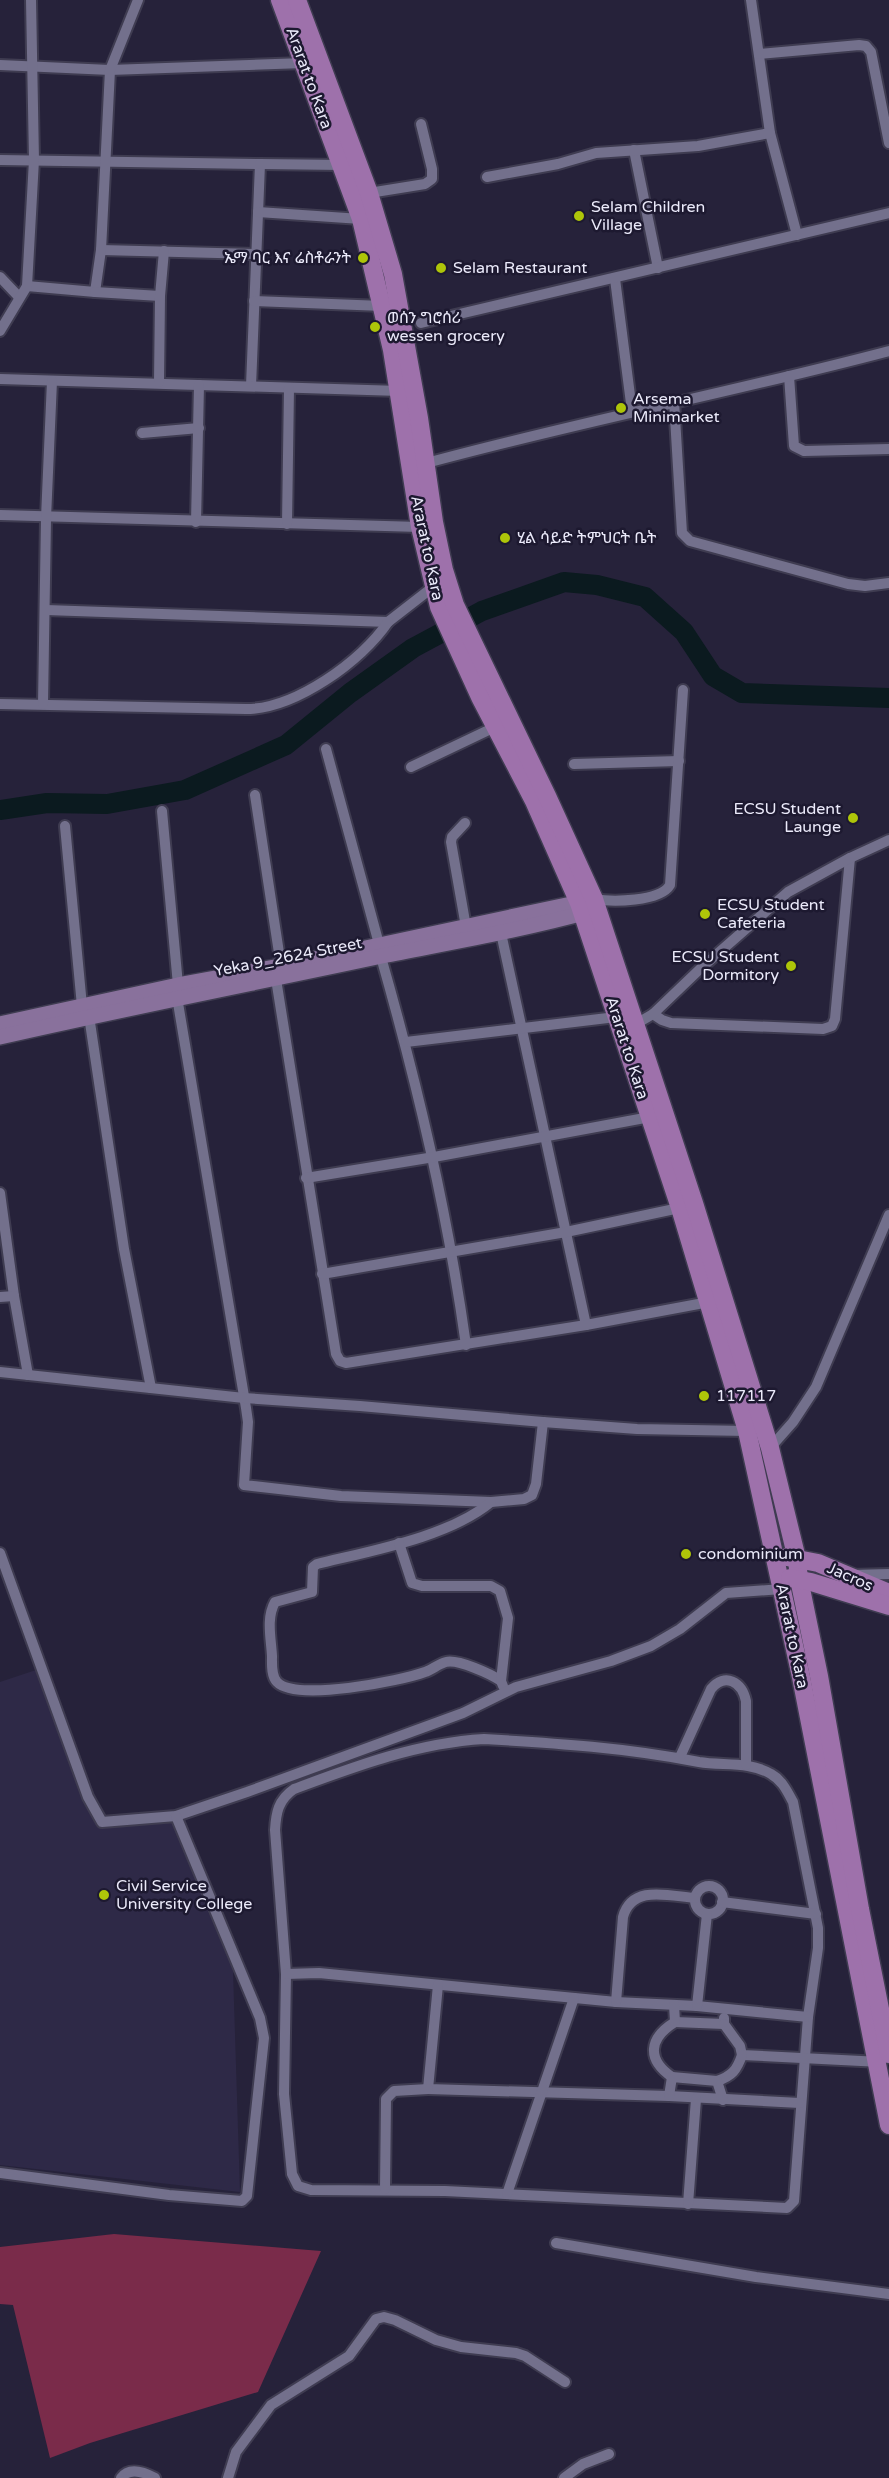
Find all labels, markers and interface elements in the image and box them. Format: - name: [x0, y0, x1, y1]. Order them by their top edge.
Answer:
- street label: Ararat to Kara: [281, 24, 337, 132]
- place label: Selam Children Village: [591, 197, 705, 235]
- marker: Selam Children Village: [572, 209, 586, 223]
- place label: ኤማ ባር እና ሬስቶራንት: [224, 248, 351, 268]
- marker: ኤማ ባር እና ሬስቶራንት: [356, 251, 370, 265]
- place label: Selam Restaurant: [453, 258, 587, 278]
- marker: Selam Restaurant: [434, 261, 448, 275]
- place label: ወሰን ግሮሰሪ wessen grocery: [387, 308, 505, 346]
- marker: ወሰን ግሮሰሪ wessen grocery: [368, 320, 382, 334]
- place label: Arsema Minimarket: [633, 389, 720, 427]
- marker: Arsema Minimarket: [614, 401, 628, 415]
- street label: Ararat to Kara: [406, 494, 448, 602]
- place label: ሂል ሳይድ ትምህርት ቤት: [517, 528, 657, 548]
- marker: ሂል ሳይድ ትምህርት ቤት: [498, 531, 512, 545]
- place label: ECSU Student Launge: [733, 799, 841, 837]
- marker: ECSU Student Launge: [846, 811, 860, 825]
- place label: ECSU Student Cafeteria: [717, 895, 825, 933]
- marker: ECSU Student Cafeteria: [698, 907, 712, 921]
- street label: Yeka 9_2624 Street: [212, 933, 364, 981]
- place label: ECSU Student Dormitory: [671, 947, 779, 985]
- marker: ECSU Student Dormitory: [784, 959, 798, 973]
- street label: Ararat to Kara: [601, 994, 653, 1102]
- place label: 117117: [716, 1386, 776, 1406]
- marker: 117117: [697, 1389, 711, 1403]
- place label: condominium: [698, 1544, 803, 1564]
- marker: condominium: [679, 1547, 693, 1561]
- street label: Jacros: [824, 1558, 876, 1596]
- street label: Ararat to Kara: [771, 1582, 813, 1690]
- place label: Civil Service University College: [116, 1876, 252, 1914]
- marker: Civil Service University College: [97, 1888, 111, 1902]

